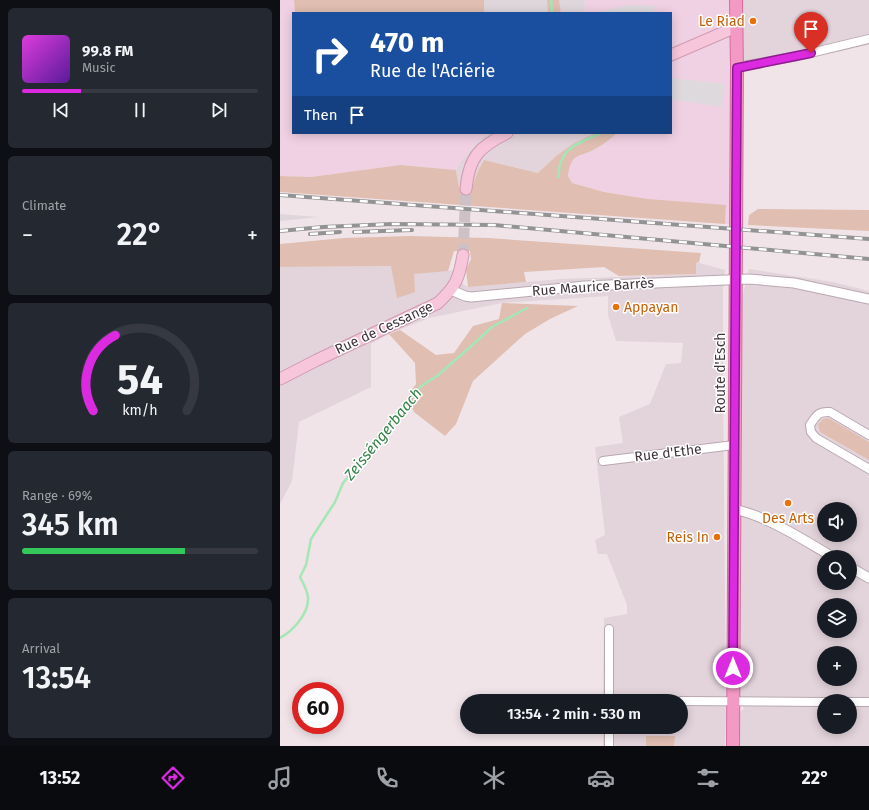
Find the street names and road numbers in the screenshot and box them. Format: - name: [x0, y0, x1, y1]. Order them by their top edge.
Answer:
- street label: Rue Maurice Barrès: [531, 274, 655, 300]
- street label: Rue de Cessange: [332, 298, 436, 358]
- street label: Route d'Esch: [712, 332, 729, 414]
- street label: Rue d'Ethe: [633, 440, 703, 466]

